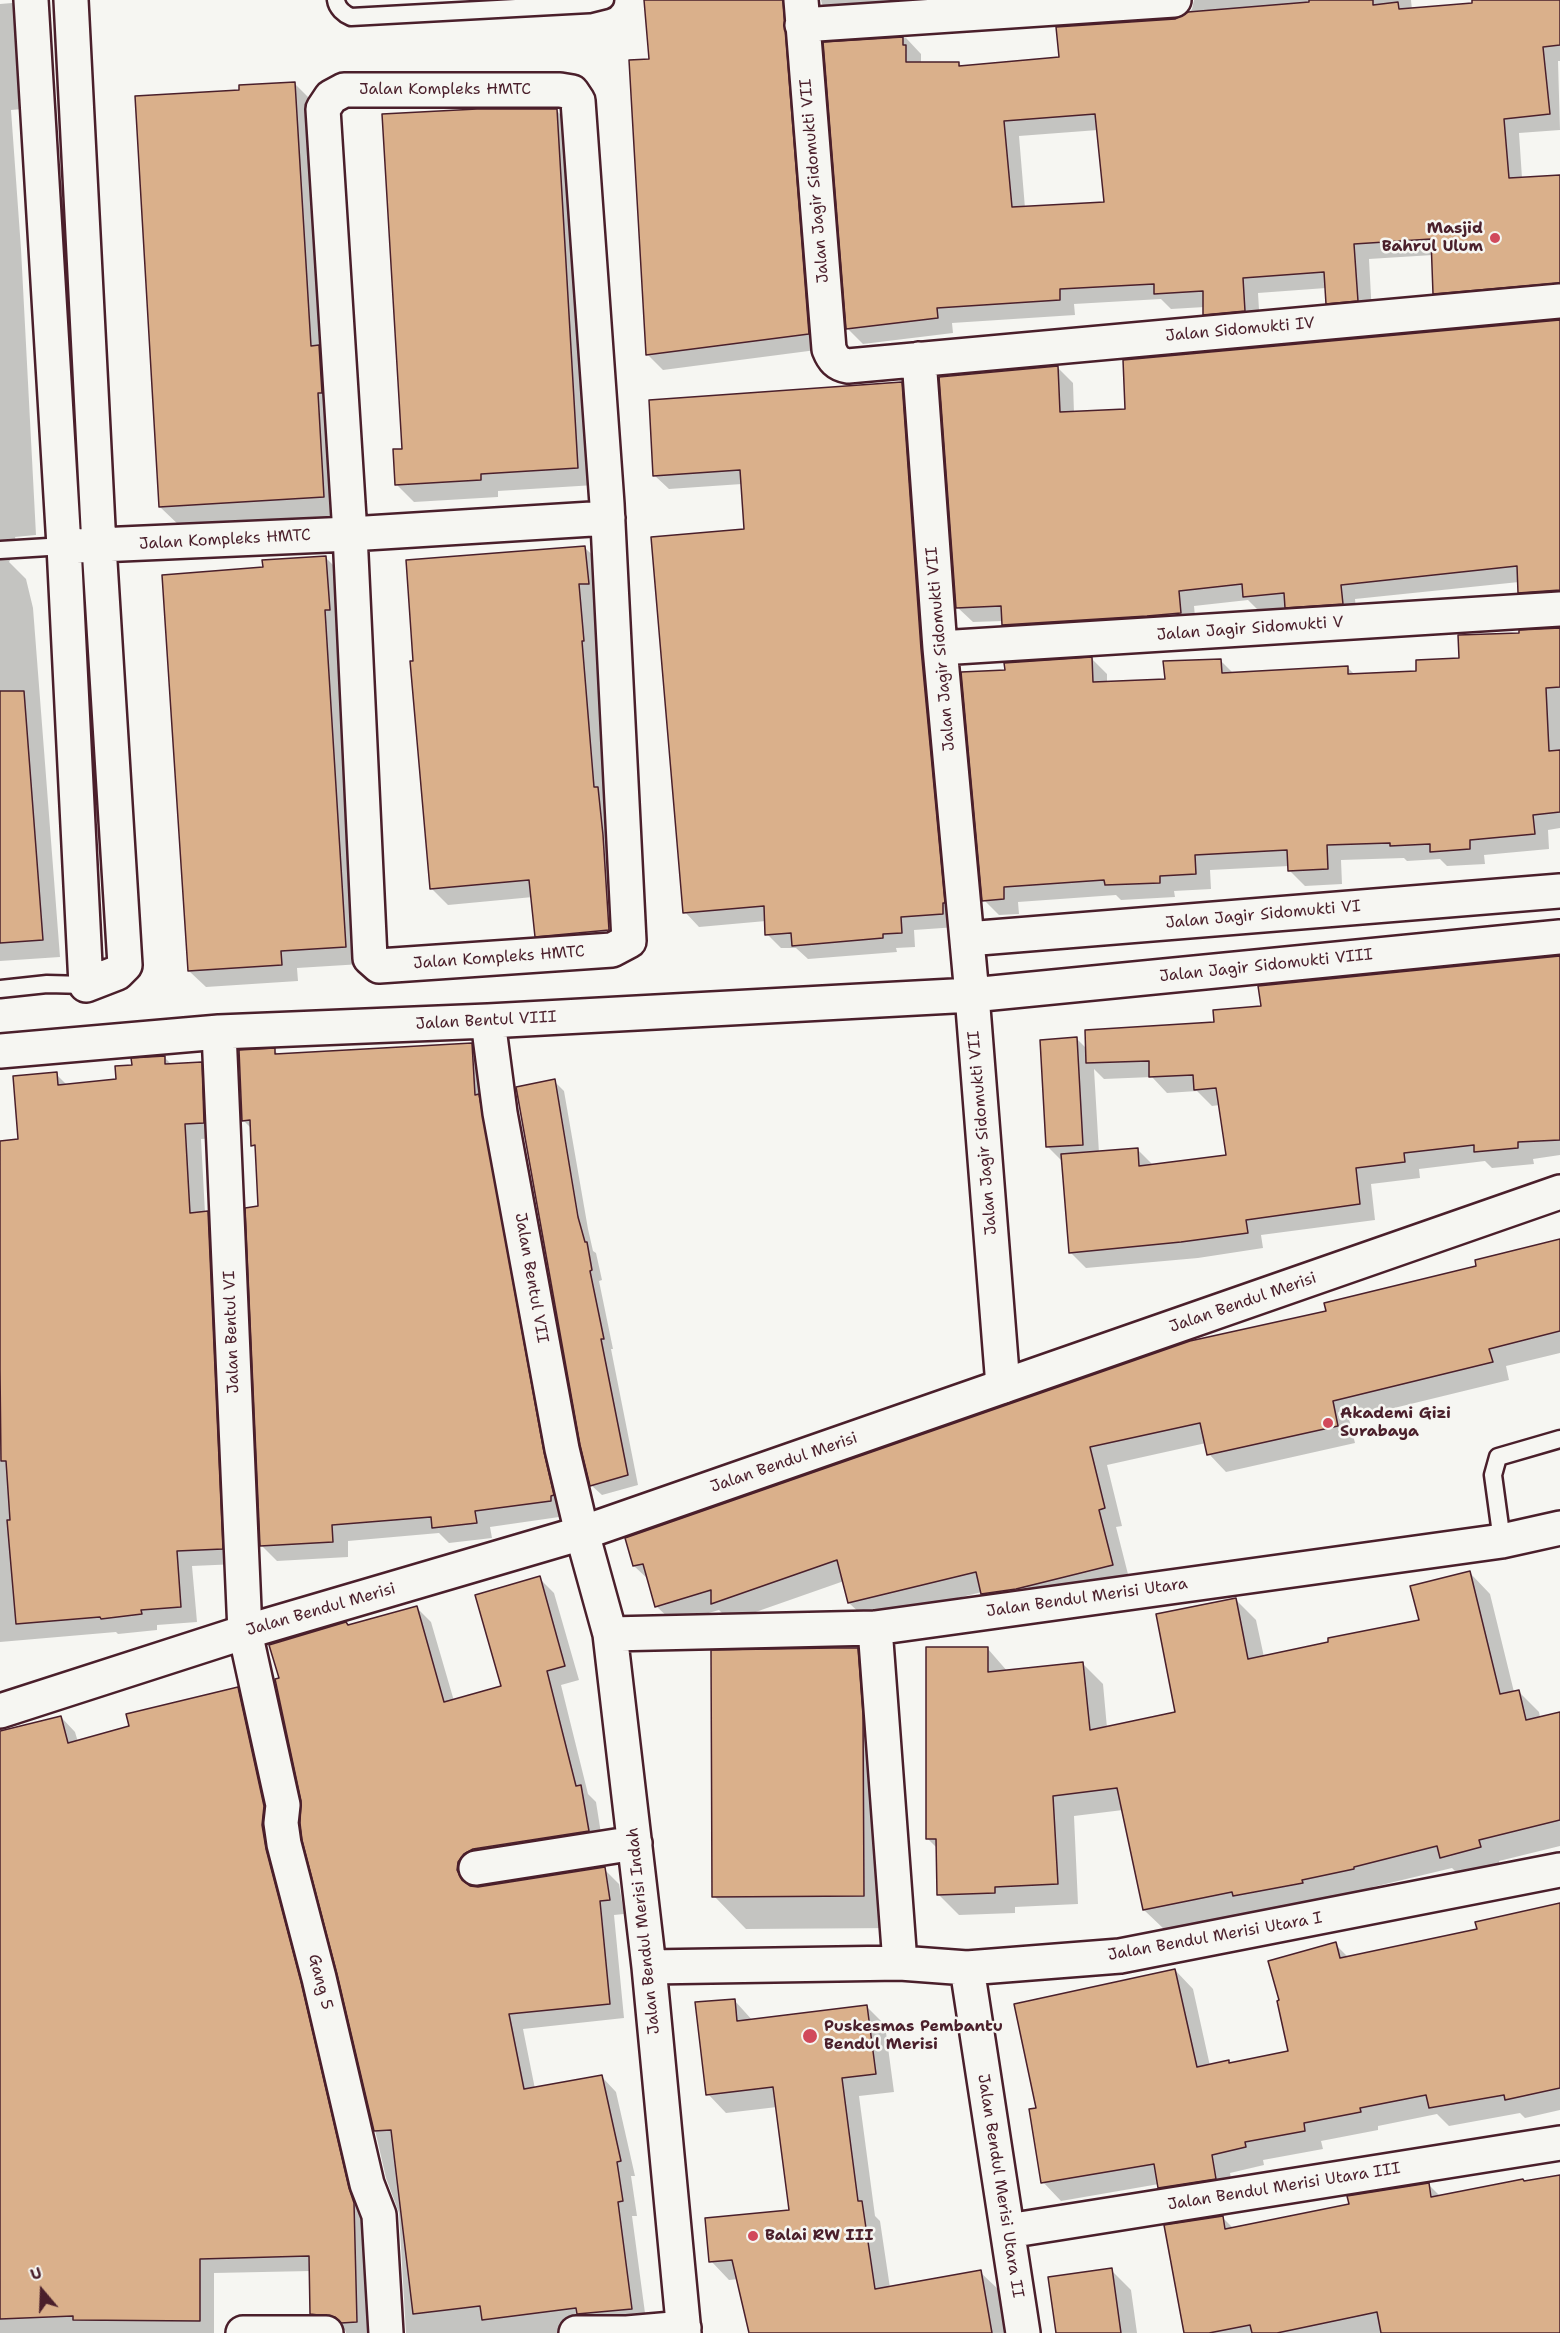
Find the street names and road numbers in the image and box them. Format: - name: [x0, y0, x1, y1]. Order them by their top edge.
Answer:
- street label: Jalan Jagir Sidomukti VII: [796, 78, 834, 284]
- street label: Jalan Kompleks HMTC: [359, 80, 531, 100]
- street label: Jalan Sidomukti IV: [1165, 314, 1315, 346]
- street label: Jalan Kompleks HMTC: [139, 526, 311, 554]
- street label: Jalan Jagir Sidomukti VII: [922, 546, 960, 752]
- street label: Jalan Jagir Sidomukti V: [1156, 613, 1344, 645]
- street label: Jalan Jagir Sidomukti VI: [1164, 897, 1362, 933]
- street label: Jalan Kompleks HMTC: [413, 942, 585, 974]
- street label: Jalan Jagir Sidomukti VIII: [1158, 945, 1374, 987]
- street label: Jalan Bentul VIII: [415, 1008, 557, 1034]
- street label: Jalan Jagir Sidomukti VII: [964, 1030, 1002, 1236]
- street label: Jalan Bentul VII: [510, 1211, 552, 1345]
- street label: Jalan Bendul Merisi: [1167, 1269, 1319, 1337]
- street label: Jalan Bentul VI: [220, 1270, 244, 1394]
- street label: Jalan Bendul Merisi: [708, 1429, 860, 1497]
- street label: Jalan Bendul Merisi Utara: [985, 1574, 1189, 1622]
- street label: Jalan Bendul Merisi: [244, 1580, 398, 1640]
- street label: Jalan Bendul Merisi Indah: [624, 1827, 664, 2035]
- street label: Jalan Bendul Merisi Utara I: [1106, 1909, 1324, 1965]
- street label: Gang 5: [304, 1952, 336, 2012]
- street label: Jalan Bendul Merisi Utara II: [973, 2073, 1027, 2299]
- street label: Jalan Bendul Merisi Utara III: [1166, 2159, 1402, 2215]

